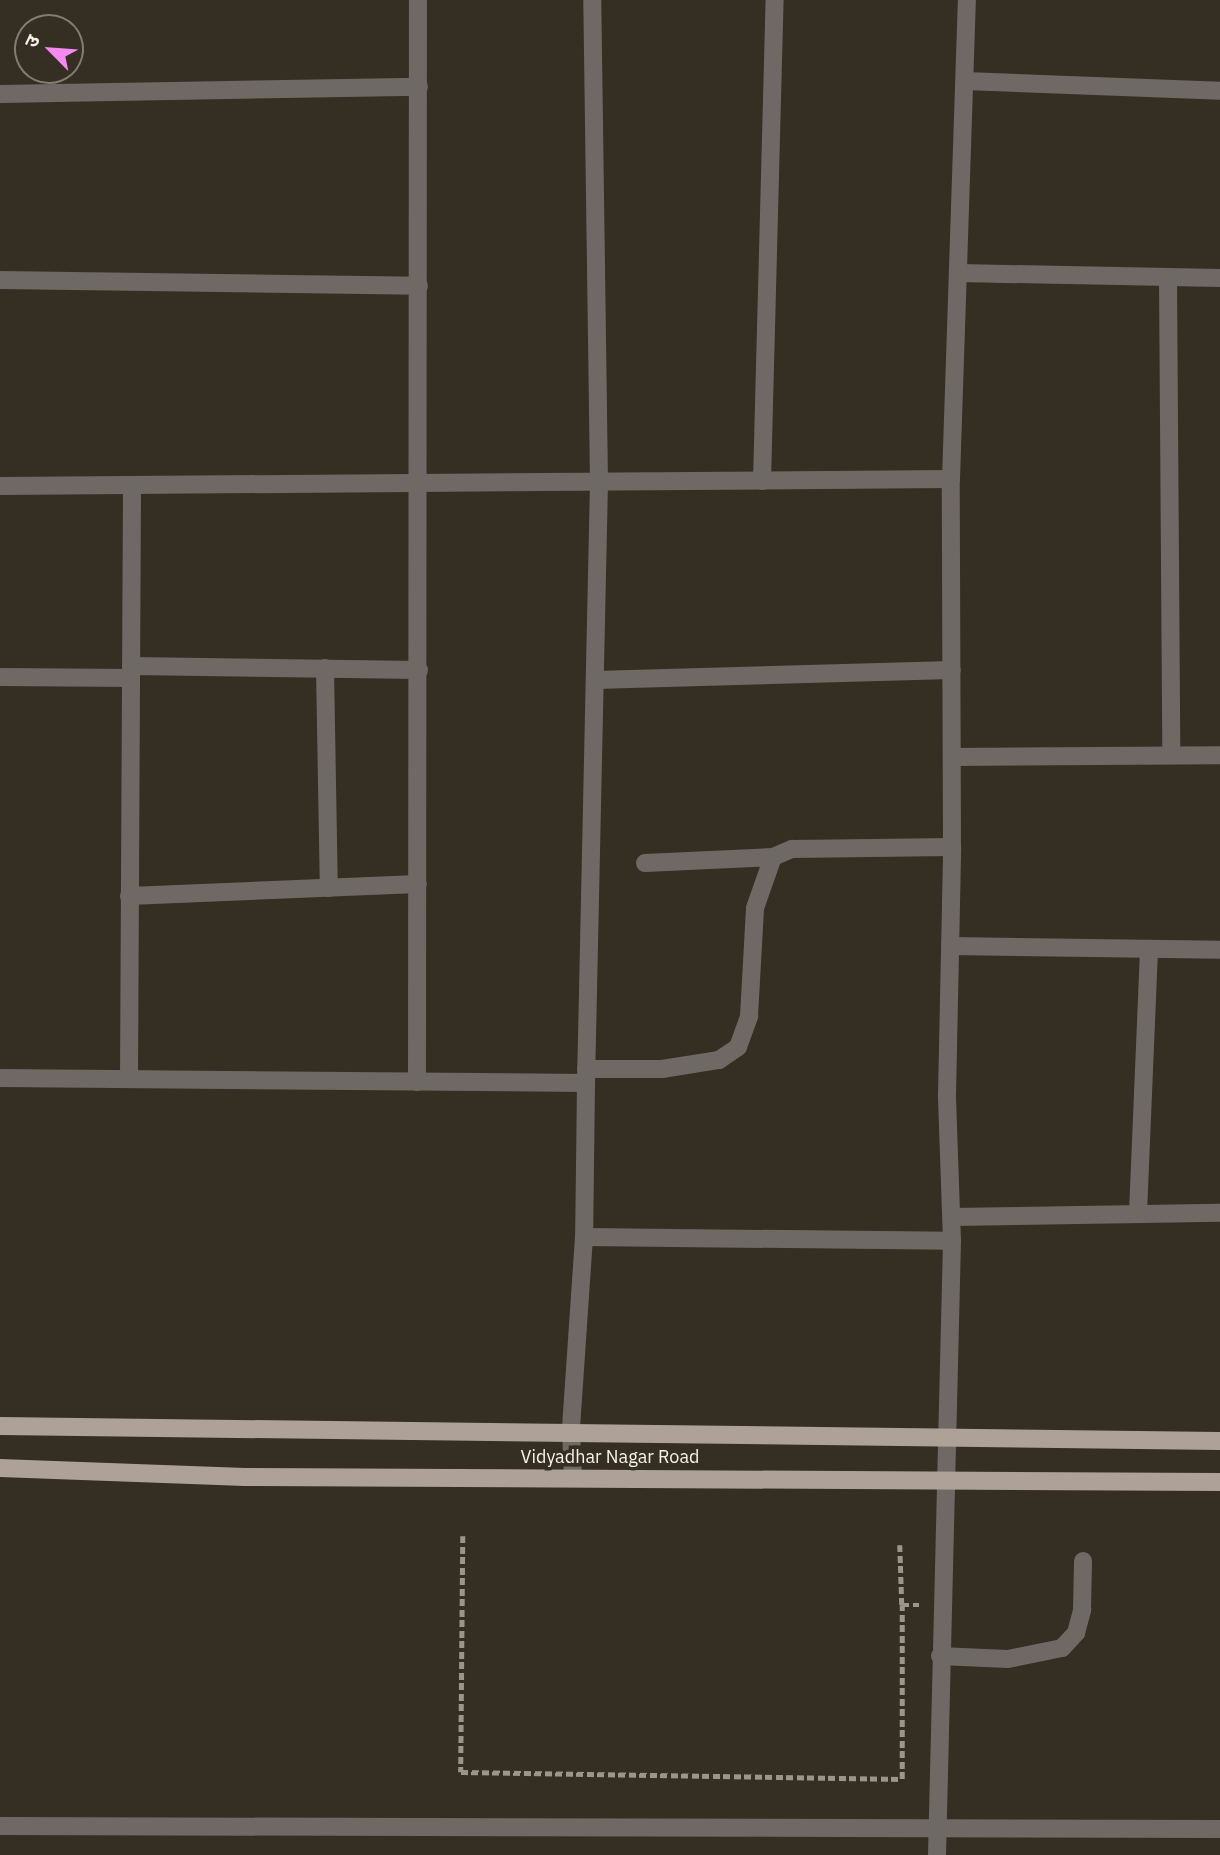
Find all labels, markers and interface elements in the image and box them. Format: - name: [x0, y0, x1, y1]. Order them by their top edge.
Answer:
- north arrow: [14, 14, 84, 84]
- text: उ: [19, 31, 45, 51]
- street label: Vidyadhar Nagar Road: [520, 1446, 700, 1468]

